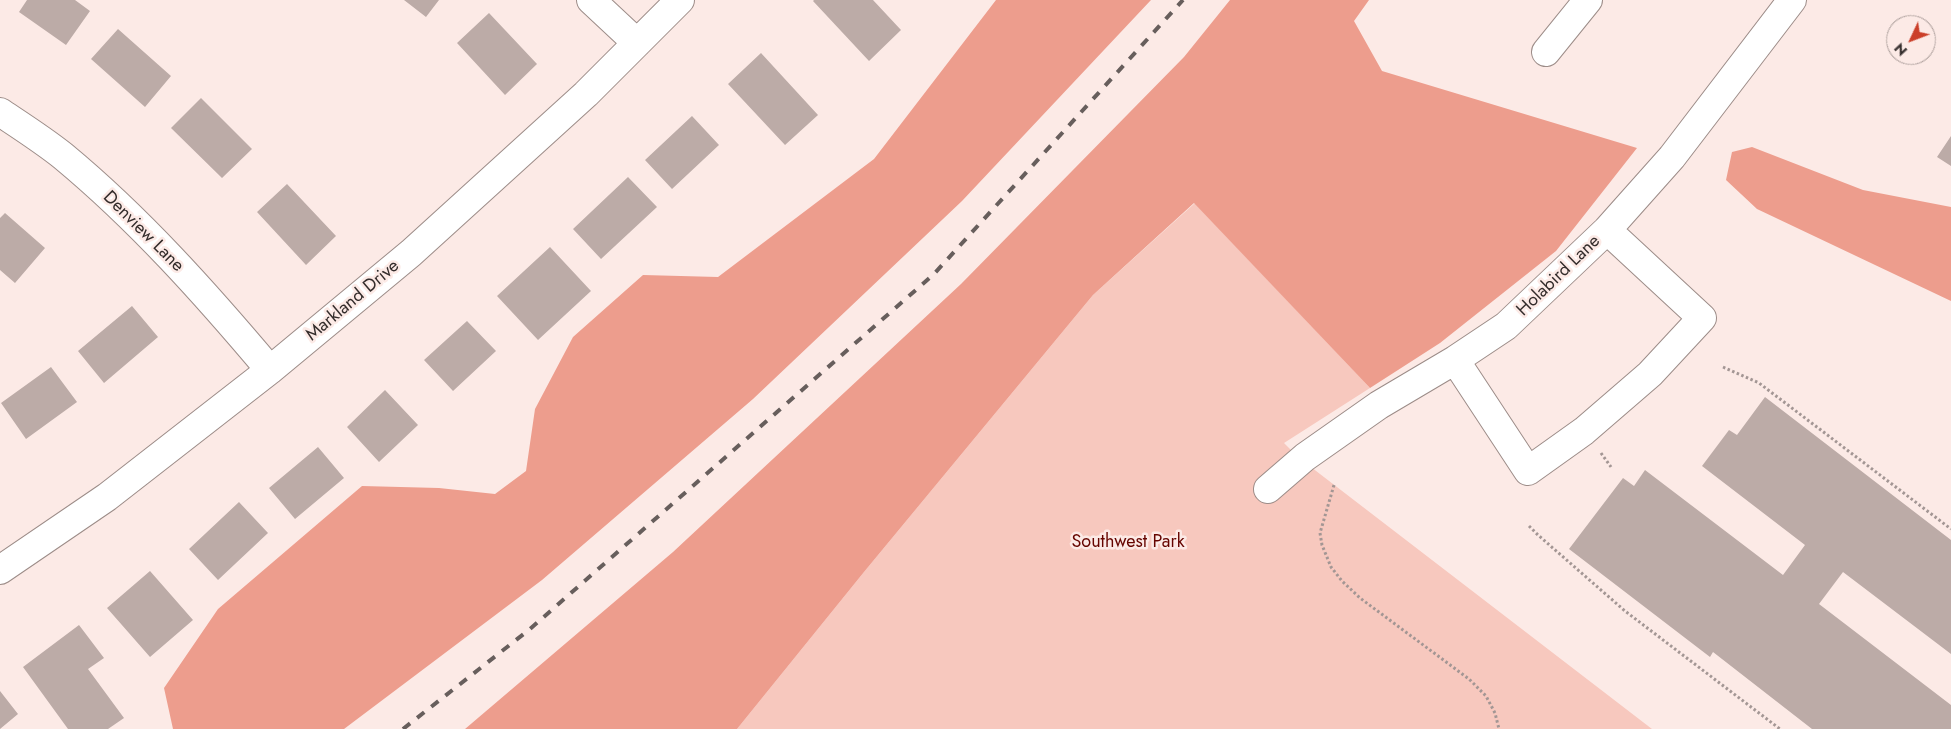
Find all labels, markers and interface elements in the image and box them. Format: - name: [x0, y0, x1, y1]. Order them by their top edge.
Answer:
- north arrow: [1886, 15, 1936, 65]
- text: N: [1890, 39, 1912, 60]
- street label: Denview Lane: [98, 187, 188, 277]
- street label: Holabird Lane: [1513, 231, 1605, 321]
- street label: Markland Drive: [302, 256, 404, 346]
- park label: Southwest Park: [1071, 532, 1185, 554]

